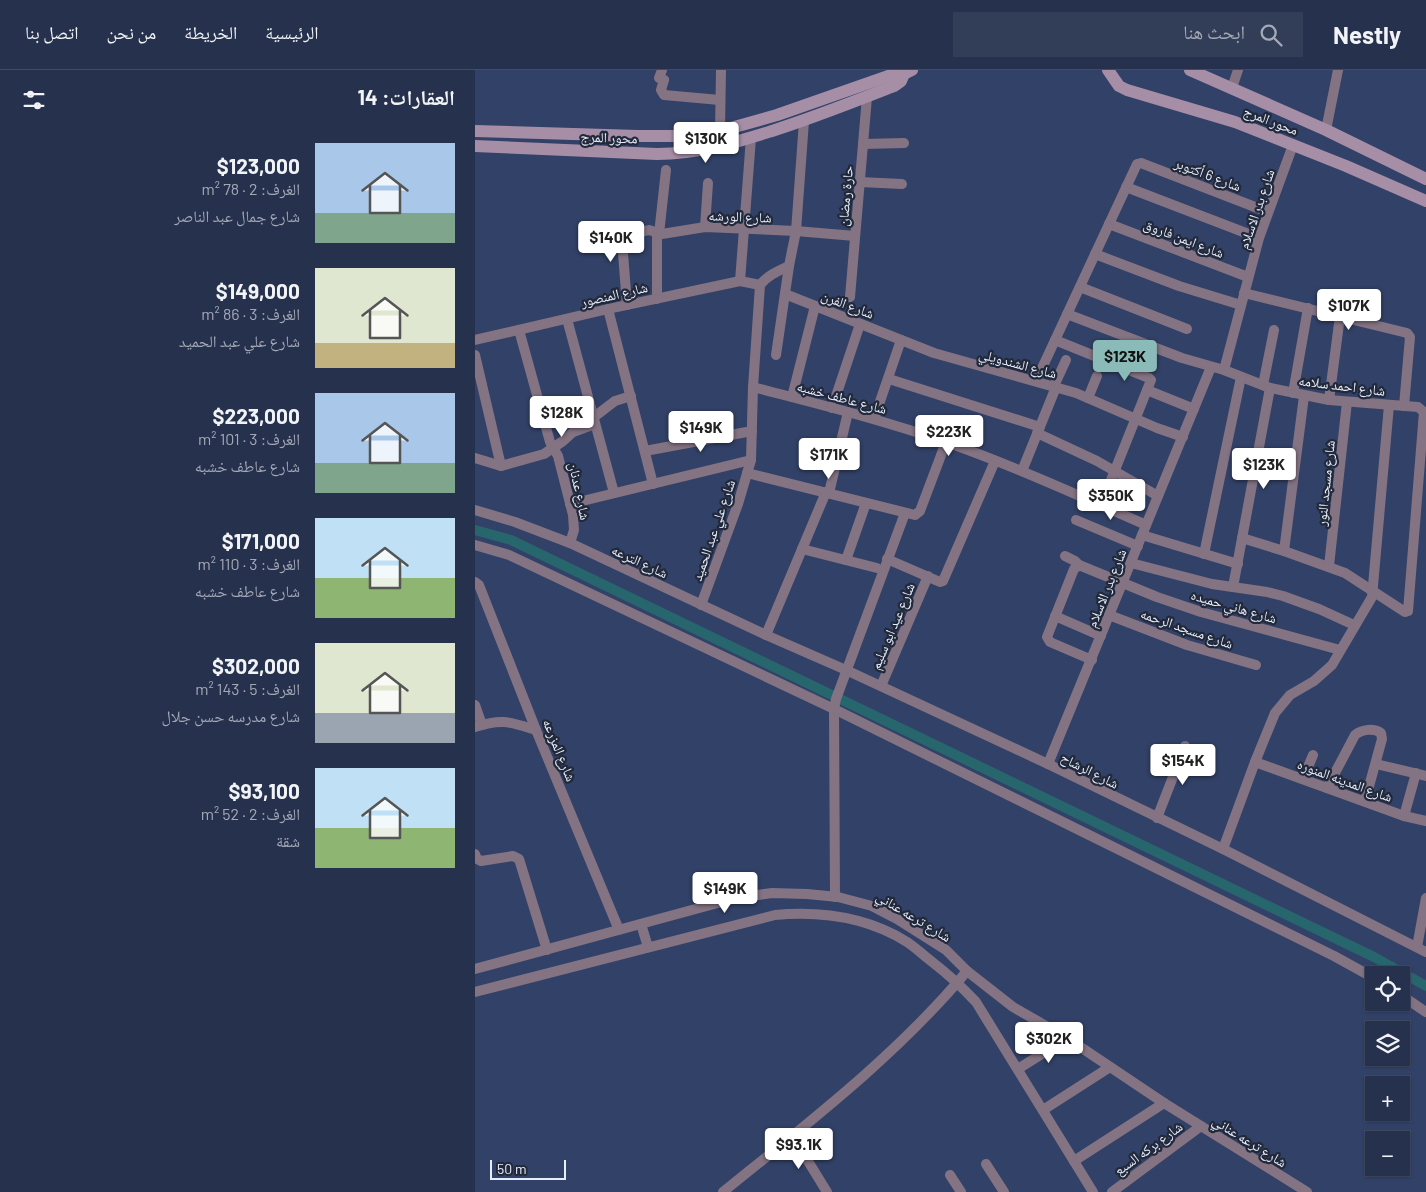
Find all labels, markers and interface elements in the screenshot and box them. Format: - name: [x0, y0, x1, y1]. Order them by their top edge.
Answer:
- search box: [953, 12, 1303, 57]
- text: ابحث هنا: [1183, 20, 1245, 43]
- text: Nestly: [1333, 20, 1401, 49]
- text: اتصل بنا: [25, 21, 78, 43]
- text: من نحن: [106, 21, 156, 43]
- text: الخريطة: [184, 21, 237, 43]
- text: الرئيسية: [265, 21, 319, 43]
- icon: search: [1257, 21, 1285, 49]
- text: العقارات: 14: [358, 84, 455, 109]
- icon: filters: [20, 86, 48, 114]
- street label: محور المرج: [1241, 102, 1301, 140]
- pin: $130K: [671, 122, 741, 164]
- street label: محور المرج: [580, 128, 638, 148]
- text: $130K: [685, 128, 727, 147]
- text: $123,000: [217, 153, 300, 178]
- street label: شارع 6 أكتوبر: [1171, 153, 1244, 196]
- icon: home: [355, 163, 415, 223]
- street label: حارة رمضان: [834, 165, 857, 227]
- street label: شارع بدر الاسلام: [1234, 167, 1279, 252]
- text: الغرف: 2 · 78 m²: [202, 179, 300, 198]
- text: شارع جمال عبد الناصر: [174, 206, 300, 225]
- street label: شارع الورشه: [708, 206, 772, 228]
- street label: شارع ايمن فاروق: [1141, 215, 1227, 263]
- pin: $140K: [576, 220, 646, 263]
- text: $140K: [589, 227, 633, 246]
- text: $149,000: [216, 278, 300, 303]
- street label: شارع المنصور: [578, 278, 650, 312]
- street label: شارع الفرن: [819, 286, 877, 324]
- icon: home: [355, 288, 415, 348]
- pin: $107K: [1314, 288, 1384, 331]
- text: $107K: [1328, 295, 1370, 314]
- text: الغرف: 3 · 86 m²: [201, 304, 300, 323]
- text: شارع علي عبد الحميد: [179, 331, 300, 350]
- pin: $123K: [1090, 340, 1160, 382]
- street label: شارع الشندويلي: [976, 344, 1059, 385]
- text: $123K: [1104, 346, 1146, 365]
- street label: شارع احمد سلامه: [1297, 371, 1386, 401]
- street label: شارع عاطف خشبه: [795, 377, 889, 419]
- pin: $128K: [527, 396, 597, 438]
- text: $128K: [541, 402, 583, 421]
- text: $223,000: [212, 403, 300, 428]
- pin: $149K: [666, 410, 736, 453]
- icon: home: [355, 413, 415, 473]
- pin: $223K: [914, 414, 984, 457]
- text: $149K: [679, 417, 723, 436]
- text: $223K: [926, 421, 972, 440]
- text: الغرف: 3 · 101 m²: [198, 429, 300, 448]
- pin: $171K: [794, 438, 864, 480]
- street label: شارع مسجد النور: [1312, 439, 1340, 528]
- text: $171K: [810, 444, 848, 463]
- pin: $123K: [1229, 448, 1299, 490]
- text: $123K: [1243, 454, 1285, 473]
- text: شارع عاطف خشبه: [195, 456, 300, 475]
- street label: شارع عدنان: [564, 461, 594, 522]
- street label: شارع علي عبد الحميد: [688, 477, 742, 584]
- pin: $350K: [1076, 478, 1146, 521]
- text: $350K: [1088, 485, 1134, 504]
- text: $171,000: [222, 528, 300, 553]
- icon: home: [355, 538, 415, 598]
- street label: شارع الترعه: [608, 541, 671, 583]
- street label: شارع بدر الاسلام: [1083, 546, 1131, 631]
- text: الغرف: 3 · 110 m²: [198, 554, 300, 573]
- street label: شارع عيد ابو سليم: [866, 580, 920, 673]
- text: شارع عاطف خشبه: [195, 581, 300, 600]
- street label: شارع هاني حميده: [1188, 586, 1279, 630]
- street label: شارع مسجد الرحمه: [1138, 604, 1236, 654]
- text: $302,000: [212, 653, 300, 678]
- icon: home: [355, 663, 415, 723]
- text: الغرف: 5 · 143 m²: [195, 679, 300, 698]
- text: شارع مدرسه حسن جلال: [162, 706, 300, 725]
- street label: شارع المزرعه: [538, 716, 580, 785]
- pin: $154K: [1148, 744, 1218, 786]
- street label: شارع الرشاح: [1057, 748, 1122, 794]
- text: $154K: [1161, 750, 1205, 769]
- street label: شارع المدينه المنوره: [1294, 755, 1395, 807]
- text: $93,100: [229, 778, 300, 803]
- icon: home: [355, 788, 415, 848]
- text: الغرف: 2 · 52 m²: [201, 804, 300, 823]
- text: شقة: [276, 831, 300, 850]
- pin: $149K: [690, 872, 760, 914]
- text: $149K: [703, 878, 747, 897]
- street label: شارع ترعه عناني: [872, 887, 954, 948]
- map controls: [1365, 966, 1410, 1176]
- button: locate: [1365, 966, 1410, 1011]
- button: layers: [1365, 1021, 1410, 1066]
- pin: $302K: [1014, 1022, 1084, 1064]
- text: $302K: [1026, 1028, 1072, 1047]
- button: +: [1365, 1076, 1410, 1121]
- street label: شارع ترعه عناني: [1208, 1111, 1290, 1174]
- street label: شارع بركه السبع: [1111, 1118, 1187, 1180]
- pin: $93.1K: [758, 1128, 840, 1170]
- button: −: [1365, 1131, 1410, 1176]
- text: $93.1K: [776, 1134, 822, 1153]
- scale bar: [490, 1157, 566, 1180]
- text: 50 m: [497, 1160, 526, 1177]

